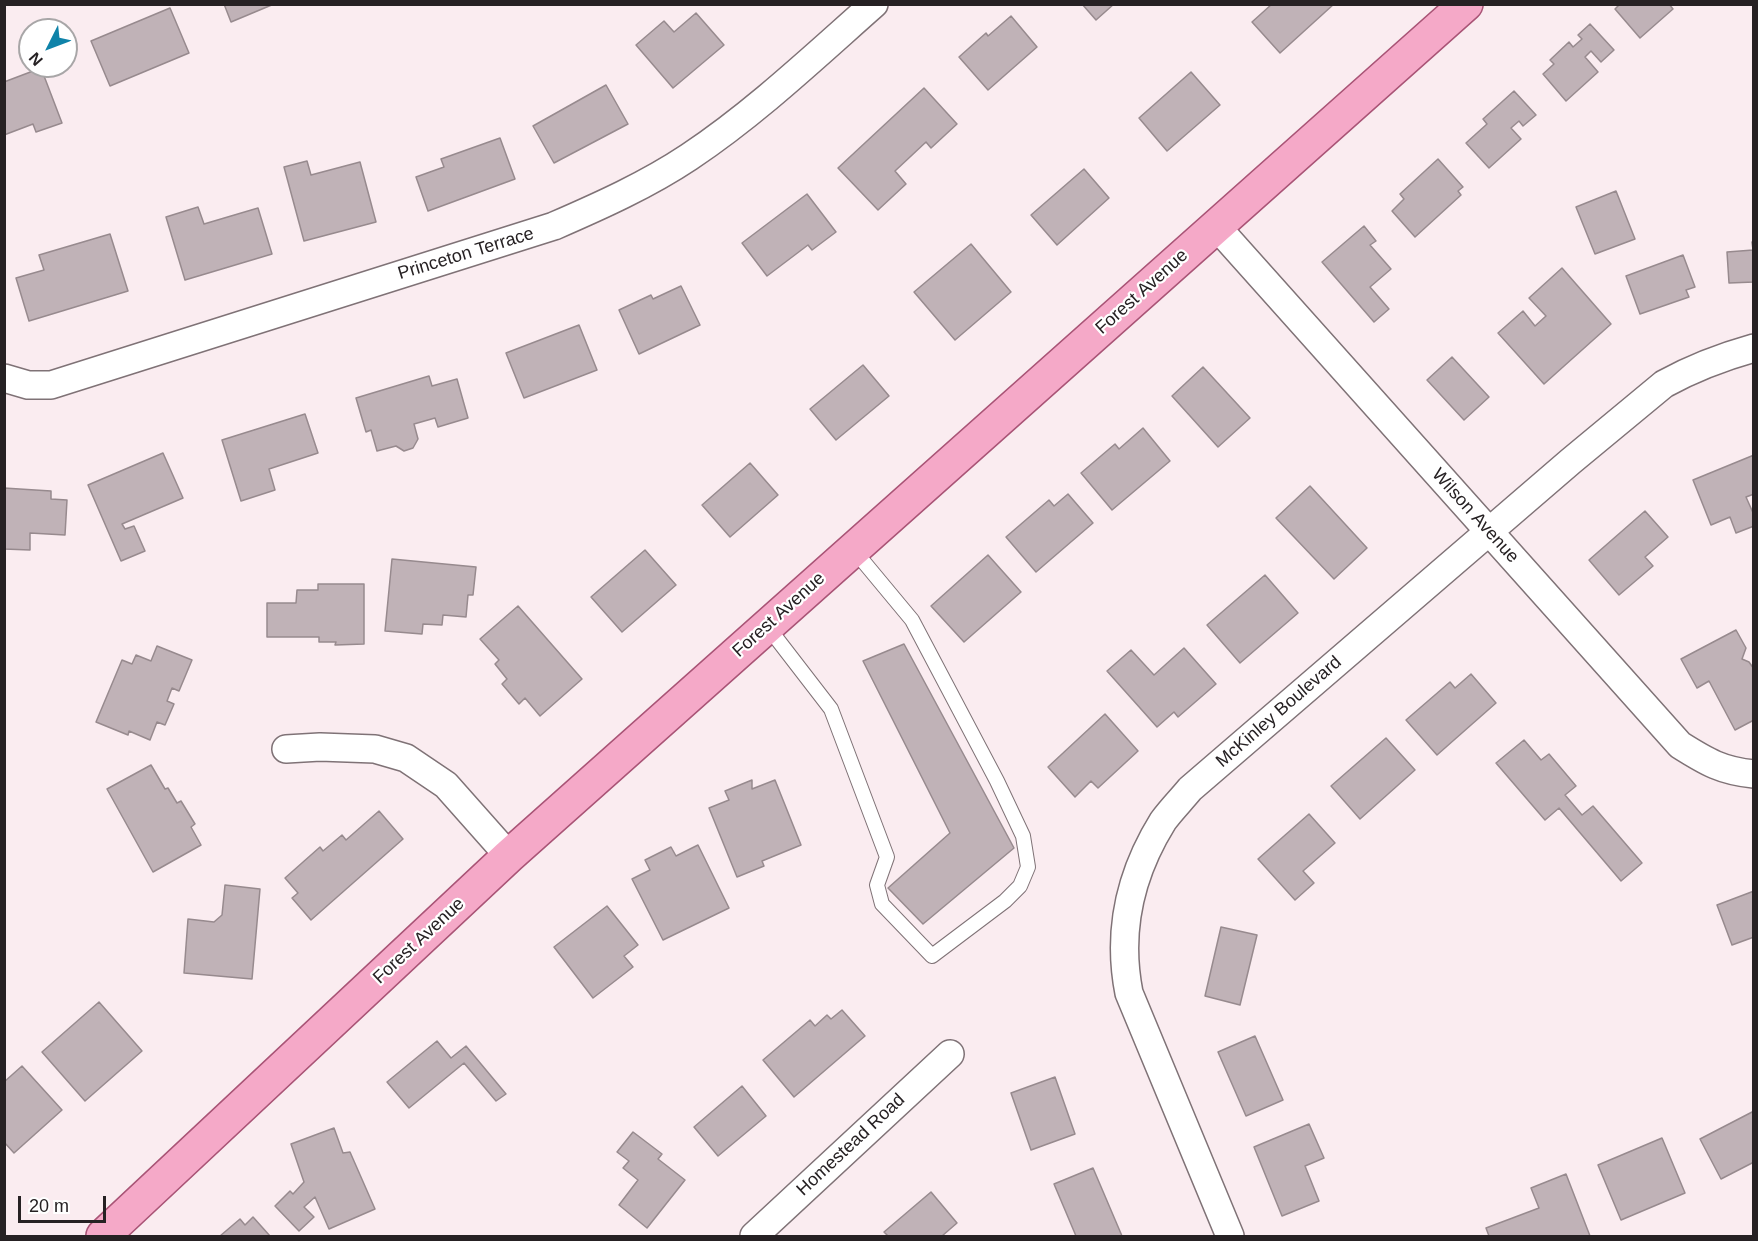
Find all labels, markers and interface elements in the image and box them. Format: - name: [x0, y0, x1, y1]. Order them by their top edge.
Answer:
- north arrow: [18, 18, 78, 78]
- text: N: [26, 49, 46, 69]
- street label: Princeton Terrace: [395, 223, 537, 285]
- street label: Forest Avenue: [1091, 245, 1193, 339]
- street label: Wilson Avenue: [1427, 464, 1523, 568]
- street label: Forest Avenue: [728, 568, 830, 662]
- street label: McKinley Boulevard: [1212, 652, 1346, 772]
- street label: Forest Avenue: [369, 893, 469, 989]
- street label: Homestead Road: [792, 1089, 910, 1201]
- scale bar: [21, 1184, 110, 1222]
- text: 20 m: [29, 1196, 69, 1216]

